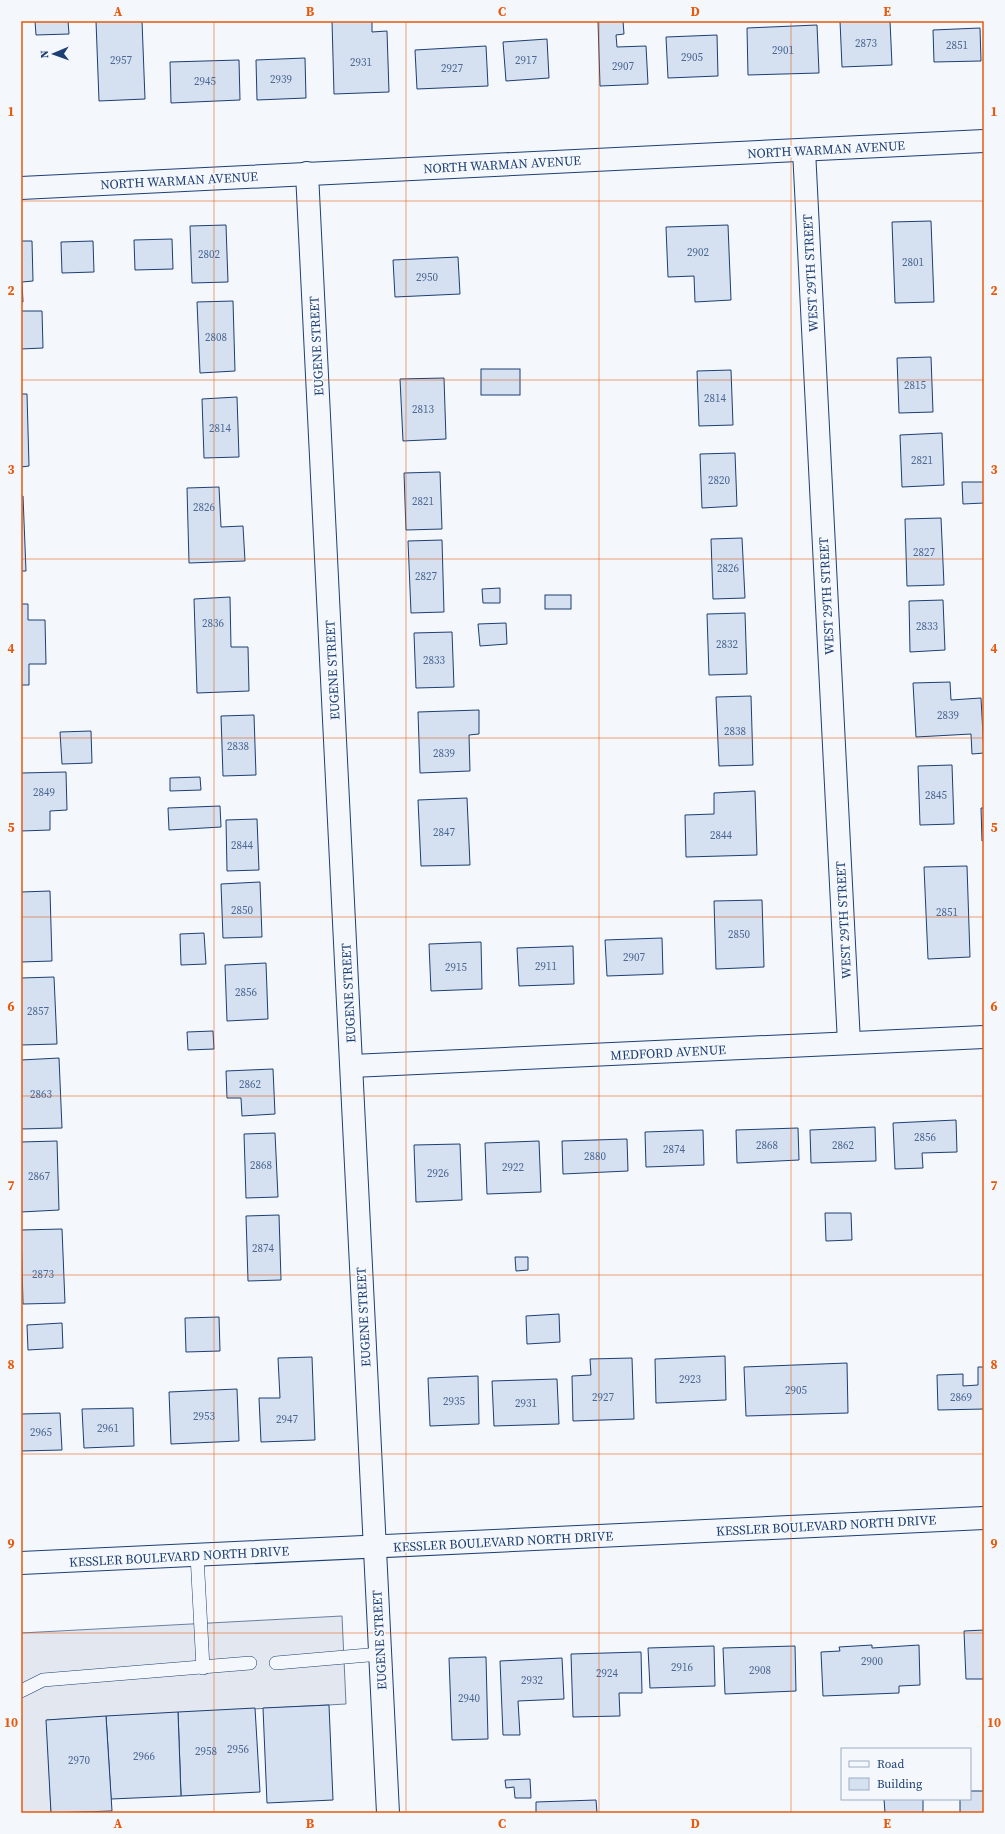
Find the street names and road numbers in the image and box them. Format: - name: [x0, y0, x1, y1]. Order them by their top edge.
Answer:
- street label: NORTH WARMAN AVENUE: [747, 137, 906, 162]
- street label: NORTH WARMAN AVENUE: [423, 152, 582, 177]
- street label: NORTH WARMAN AVENUE: [100, 168, 259, 193]
- street label: WEST 29TH STREET: [799, 213, 822, 332]
- street label: EUGENE STREET: [305, 295, 328, 396]
- street label: WEST 29TH STREET: [815, 536, 838, 655]
- street label: EUGENE STREET: [321, 619, 344, 720]
- street label: WEST 29TH STREET: [832, 860, 855, 979]
- street label: EUGENE STREET: [337, 942, 360, 1043]
- street label: MEDFORD AVENUE: [610, 1041, 726, 1064]
- street label: EUGENE STREET: [352, 1266, 375, 1367]
- street label: KESSLER BOULEVARD NORTH DRIVE: [716, 1511, 937, 1540]
- street label: KESSLER BOULEVARD NORTH DRIVE: [393, 1527, 614, 1556]
- street label: KESSLER BOULEVARD NORTH DRIVE: [69, 1542, 290, 1571]
- street label: EUGENE STREET: [368, 1589, 391, 1690]

